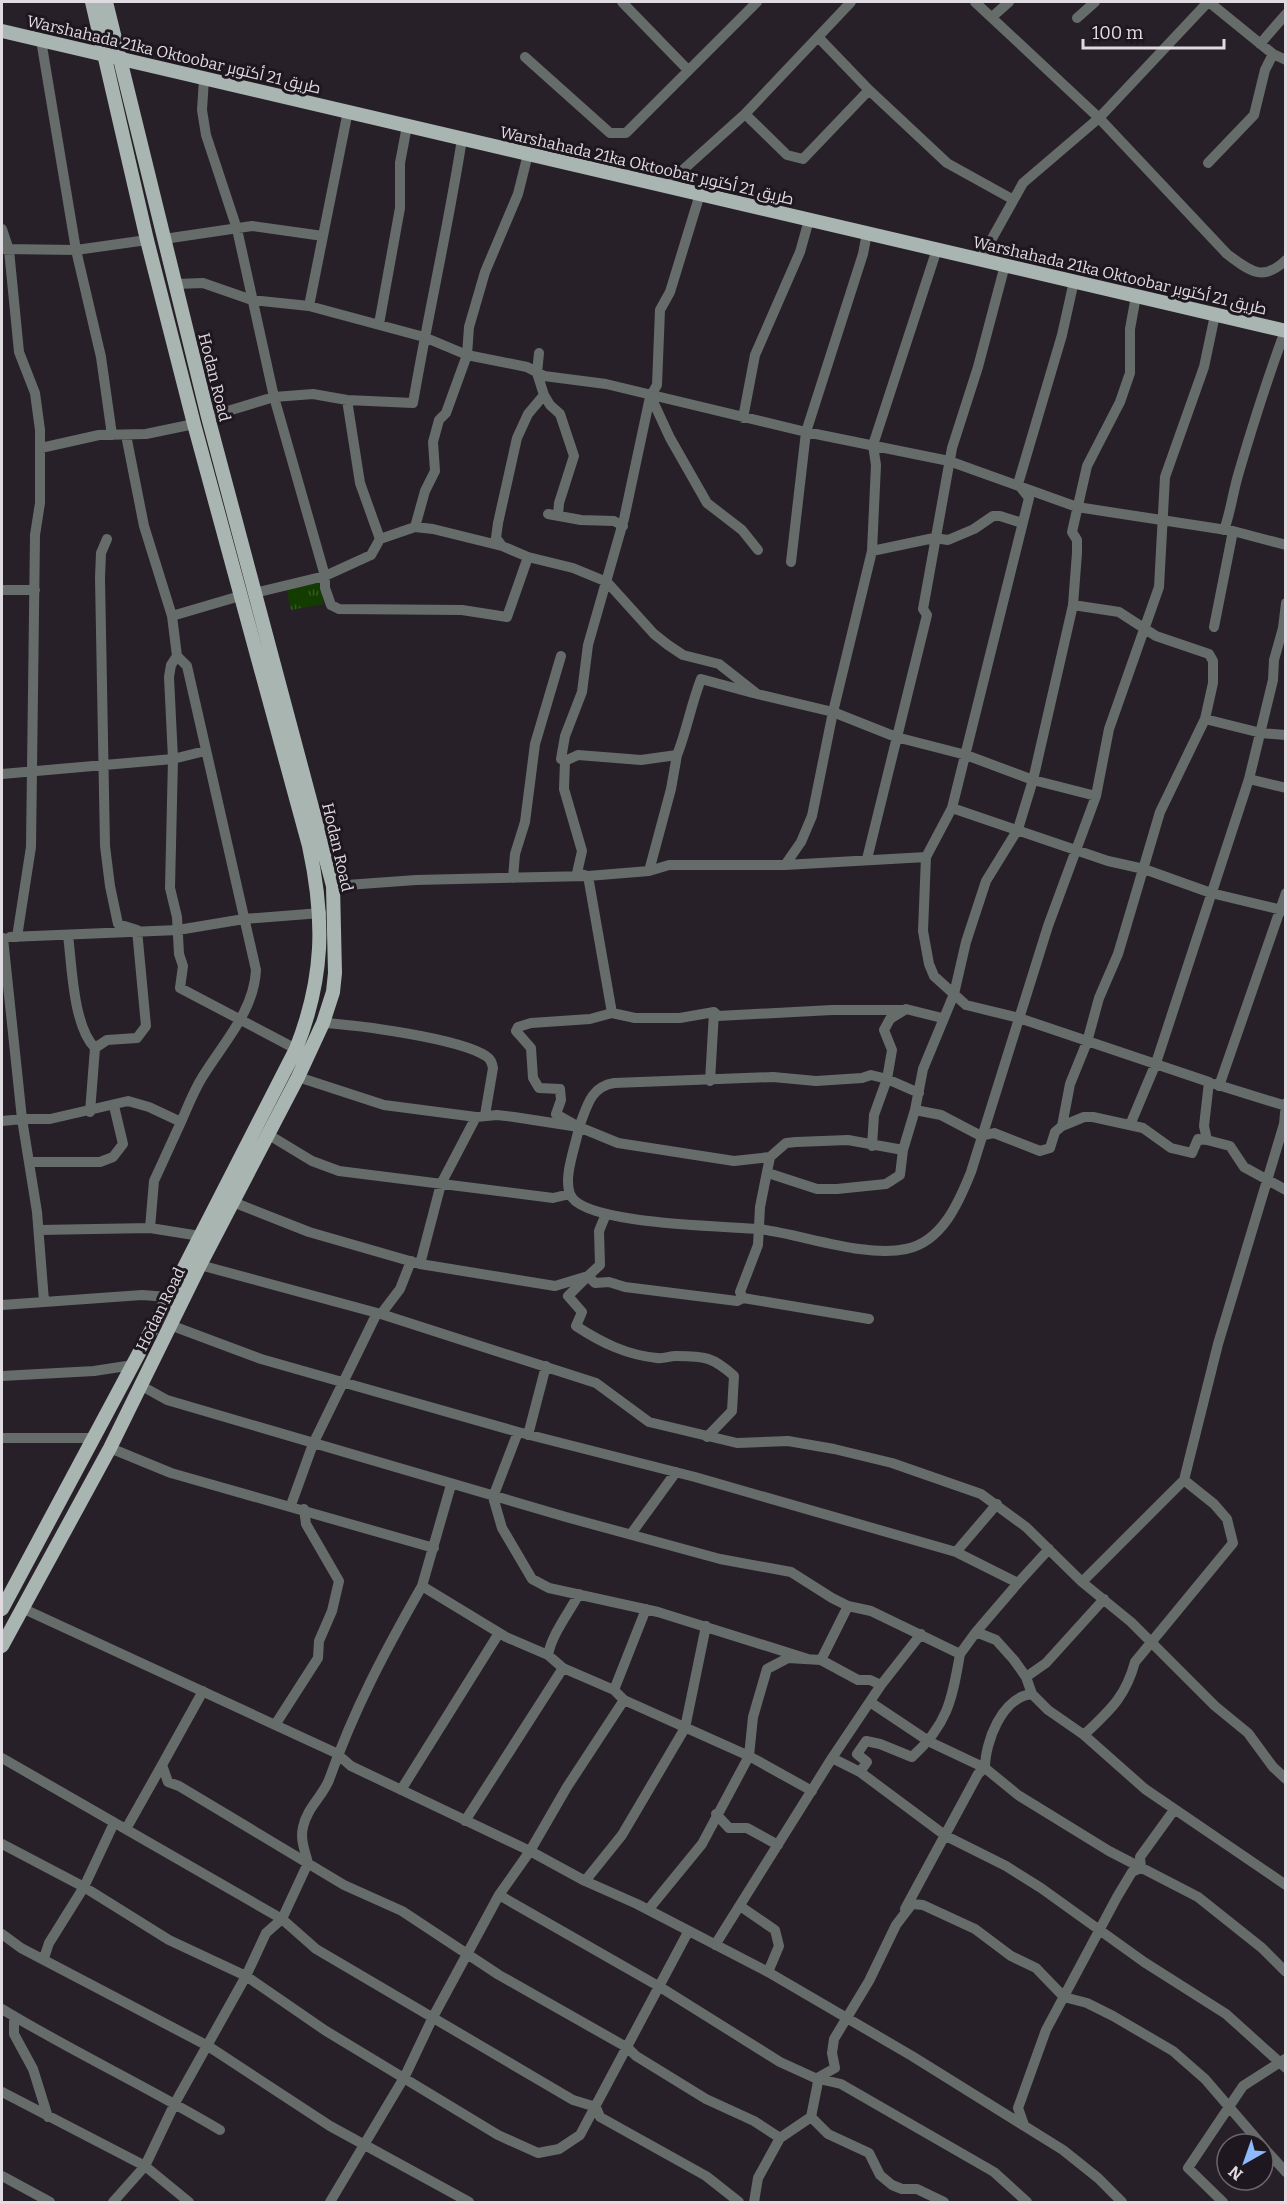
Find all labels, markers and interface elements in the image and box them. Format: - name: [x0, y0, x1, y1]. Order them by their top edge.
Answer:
- street label: Warshahada 21ka Oktoobar طريق 21 أكتوبر: [25, 11, 323, 99]
- scale bar: [1083, 12, 1224, 50]
- text: 100 m: [1092, 22, 1143, 44]
- street label: Warshahada 21ka Oktoobar طريق 21 أكتوبر: [498, 122, 796, 210]
- street label: Warshahada 21ka Oktoobar طريق 21 أكتوبر: [971, 232, 1269, 320]
- street label: Hodan Road: [194, 331, 235, 424]
- street label: Hodan Road: [318, 801, 357, 894]
- street label: Hodan Road: [132, 1264, 189, 1354]
- north arrow: [1215, 2132, 1275, 2192]
- text: N: [1225, 2162, 1247, 2184]

